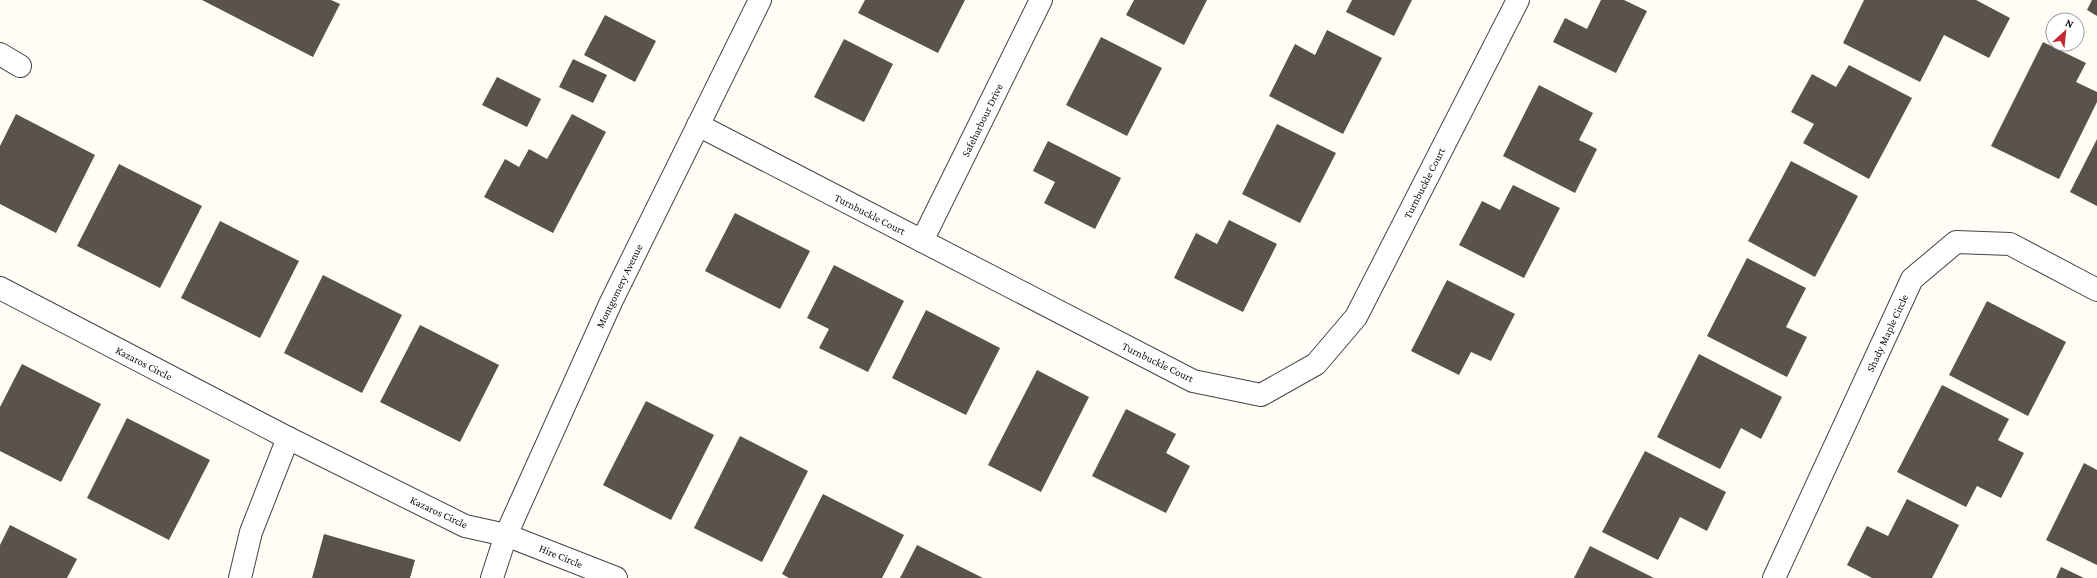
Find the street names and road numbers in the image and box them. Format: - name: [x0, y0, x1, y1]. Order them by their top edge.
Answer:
- street label: Safeharbour Drive: [959, 81, 1005, 159]
- street label: Turnbuckle Court: [1401, 145, 1447, 220]
- street label: Turnbuckle Court: [833, 191, 908, 237]
- street label: Montgomery Avenue: [593, 242, 646, 330]
- street label: Shady Maple Circle: [1864, 292, 1911, 374]
- street label: Turnbuckle Court: [1120, 340, 1196, 385]
- street label: Kazaros Circle: [114, 344, 174, 382]
- street label: Kazaros Circle: [408, 493, 470, 531]
- street label: Hire Circle: [537, 542, 585, 570]

